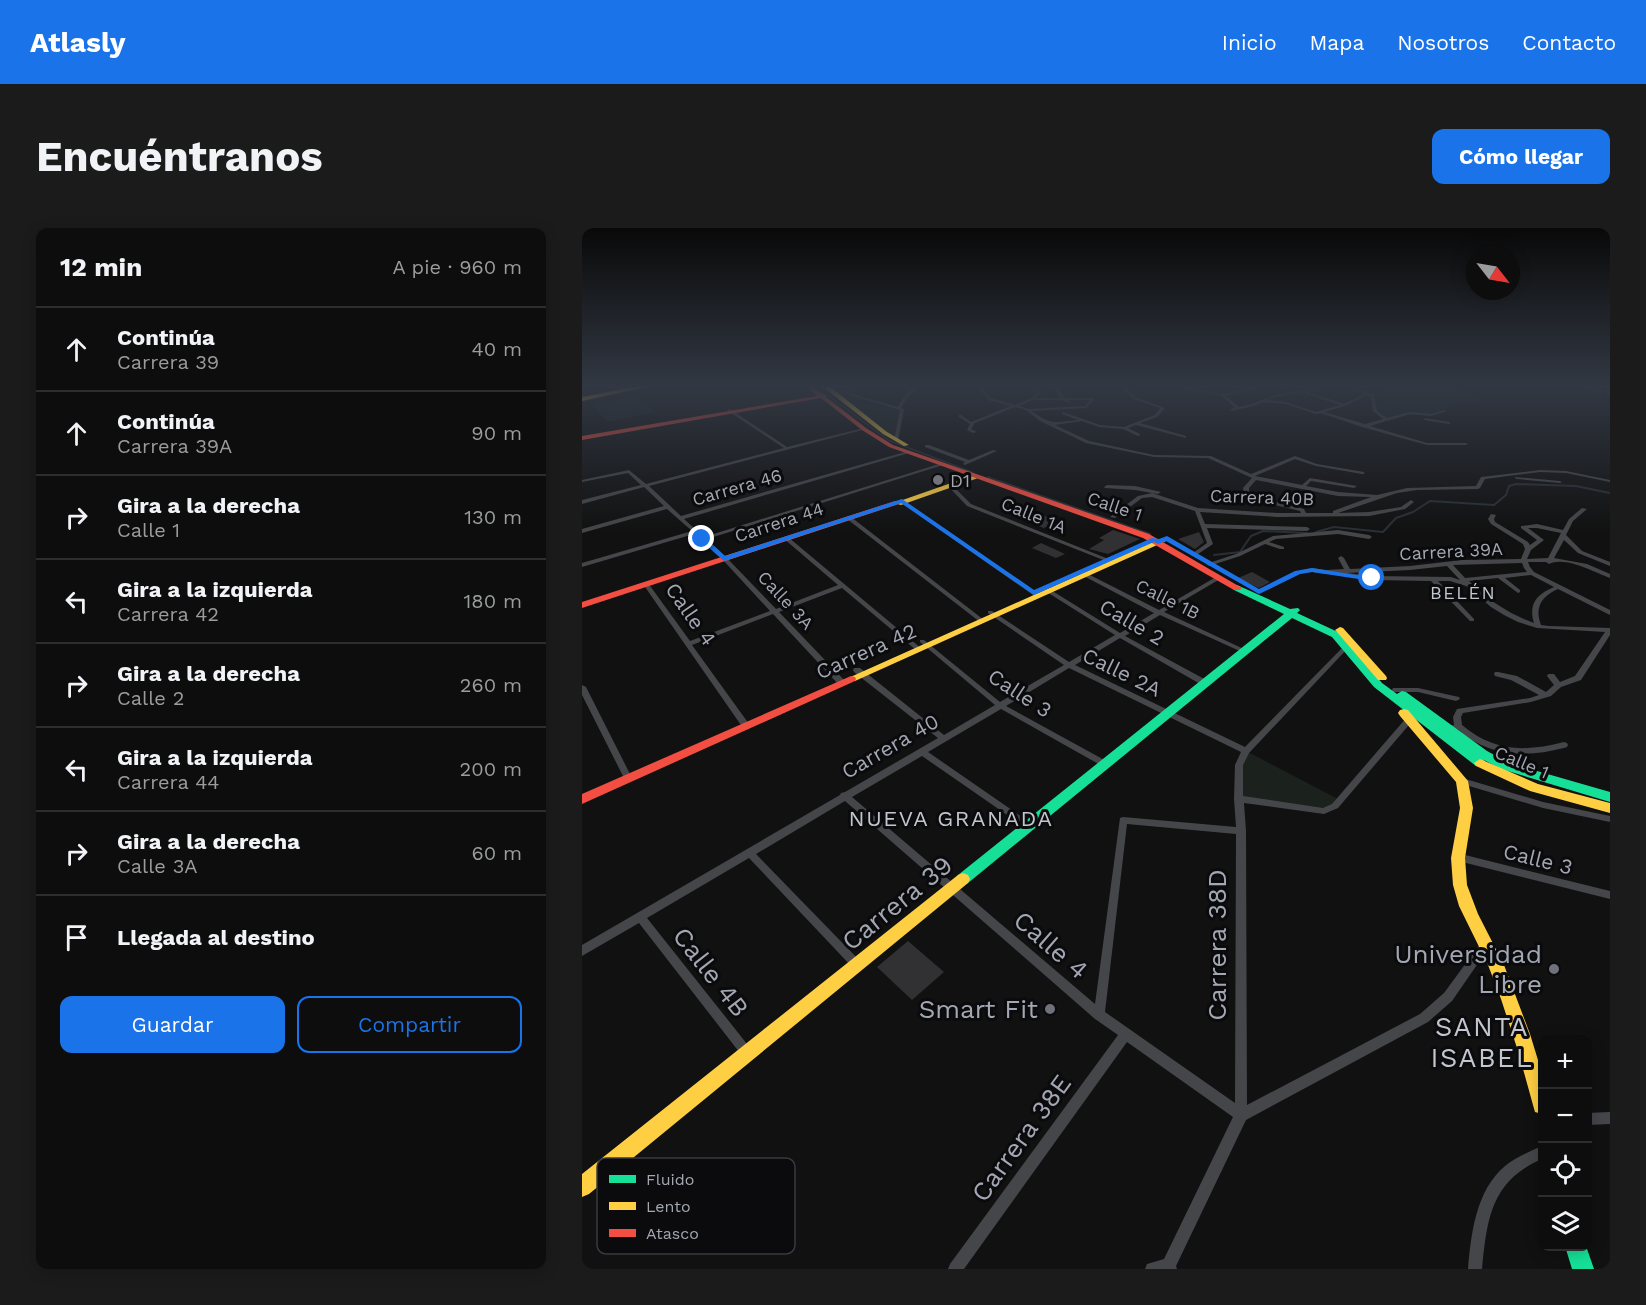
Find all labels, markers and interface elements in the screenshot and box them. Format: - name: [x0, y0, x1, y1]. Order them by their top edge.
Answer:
- text: Atlasly: [30, 26, 125, 59]
- text: Inicio: [1222, 30, 1277, 55]
- text: Mapa: [1310, 30, 1364, 55]
- text: Nosotros: [1397, 30, 1489, 55]
- text: Contacto: [1522, 30, 1616, 55]
- button: Cómo llegar: [1432, 129, 1610, 184]
- text: Encuéntranos: [36, 132, 323, 181]
- north arrow: [1466, 246, 1520, 300]
- text: 12 min: [60, 252, 142, 282]
- text: A pie · 960 m: [392, 255, 522, 279]
- text: Continúa: [117, 325, 215, 350]
- icon: ahead: [60, 333, 93, 366]
- text: 40 m: [471, 337, 522, 361]
- text: Carrera 39: [117, 350, 219, 374]
- text: Continúa: [117, 409, 215, 434]
- icon: ahead: [60, 417, 93, 450]
- text: 90 m: [471, 421, 522, 445]
- text: Carrera 39A: [117, 434, 232, 458]
- street label: Carrera 46: [690, 464, 784, 510]
- place label: D1: [950, 470, 970, 491]
- marker: D1: [931, 473, 945, 487]
- street label: Carrera 40B: [1210, 485, 1314, 509]
- street label: Calle 1: [1085, 487, 1145, 525]
- street label: Calle 1A: [998, 492, 1070, 538]
- text: Gira a la derecha: [117, 493, 300, 518]
- street label: Carrera 44: [732, 498, 826, 546]
- icon: right: [60, 501, 93, 534]
- text: 130 m: [464, 505, 522, 529]
- text: Calle 1: [117, 518, 180, 542]
- route end: [688, 525, 714, 551]
- street label: Carrera 39A: [1399, 538, 1503, 564]
- route start: [1358, 564, 1384, 590]
- street label: Calle 3A: [754, 566, 818, 634]
- street label: Calle 1B: [1133, 575, 1203, 623]
- text: Gira a la izquierda: [117, 577, 313, 602]
- street label: Calle 4: [660, 578, 722, 650]
- district label: BELÉN: [1430, 582, 1496, 603]
- icon: left: [60, 585, 93, 618]
- text: 180 m: [464, 589, 522, 613]
- street label: Calle 2: [1095, 594, 1169, 650]
- text: Carrera 42: [117, 602, 219, 626]
- street label: Carrera 42: [812, 618, 920, 684]
- street label: Calle 2A: [1079, 642, 1166, 702]
- text: Gira a la derecha: [117, 661, 300, 686]
- street label: Calle 3: [984, 663, 1056, 723]
- icon: right: [60, 669, 93, 702]
- text: 260 m: [460, 673, 522, 697]
- text: Calle 2: [117, 686, 184, 710]
- street label: Carrera 40: [837, 708, 943, 784]
- street label: Calle 1: [1492, 741, 1552, 783]
- text: Gira a la izquierda: [117, 745, 313, 770]
- icon: left: [60, 753, 93, 786]
- text: 200 m: [460, 757, 522, 781]
- text: Carrera 44: [117, 770, 220, 794]
- district label: NUEVA GRANADA: [849, 806, 1053, 831]
- text: Gira a la derecha: [117, 829, 300, 854]
- icon: right: [60, 837, 93, 870]
- street label: Calle 3: [1501, 838, 1575, 880]
- text: 60 m: [472, 841, 522, 865]
- street label: Carrera 39: [836, 850, 958, 956]
- text: Calle 3A: [117, 854, 198, 878]
- street label: Carrera 38D: [1202, 869, 1232, 1021]
- street label: Calle 4: [1008, 905, 1094, 985]
- icon: arrive: [60, 921, 93, 954]
- street label: Calle 4B: [667, 921, 755, 1023]
- text: Llegada al destino: [117, 925, 315, 950]
- place label: Universidad Libre: [1394, 939, 1542, 999]
- marker: Universidad Libre: [1547, 962, 1561, 976]
- place label: Smart Fit: [919, 994, 1038, 1024]
- button: Guardar: [60, 996, 285, 1053]
- button: Compartir: [297, 996, 522, 1053]
- marker: Smart Fit: [1043, 1002, 1057, 1016]
- district label: SANTA ISABEL: [1431, 1011, 1533, 1074]
- map controls: [1538, 1035, 1592, 1251]
- button: +: [1538, 1035, 1592, 1089]
- street label: Carrera 38E: [965, 1069, 1077, 1207]
- button: −: [1538, 1089, 1592, 1143]
- button: locate: [1538, 1143, 1592, 1197]
- legend: [597, 1158, 795, 1254]
- text: Fluido: [646, 1170, 694, 1189]
- text: Lento: [646, 1197, 691, 1216]
- button: layers: [1538, 1197, 1592, 1251]
- text: Atasco: [646, 1224, 699, 1243]

